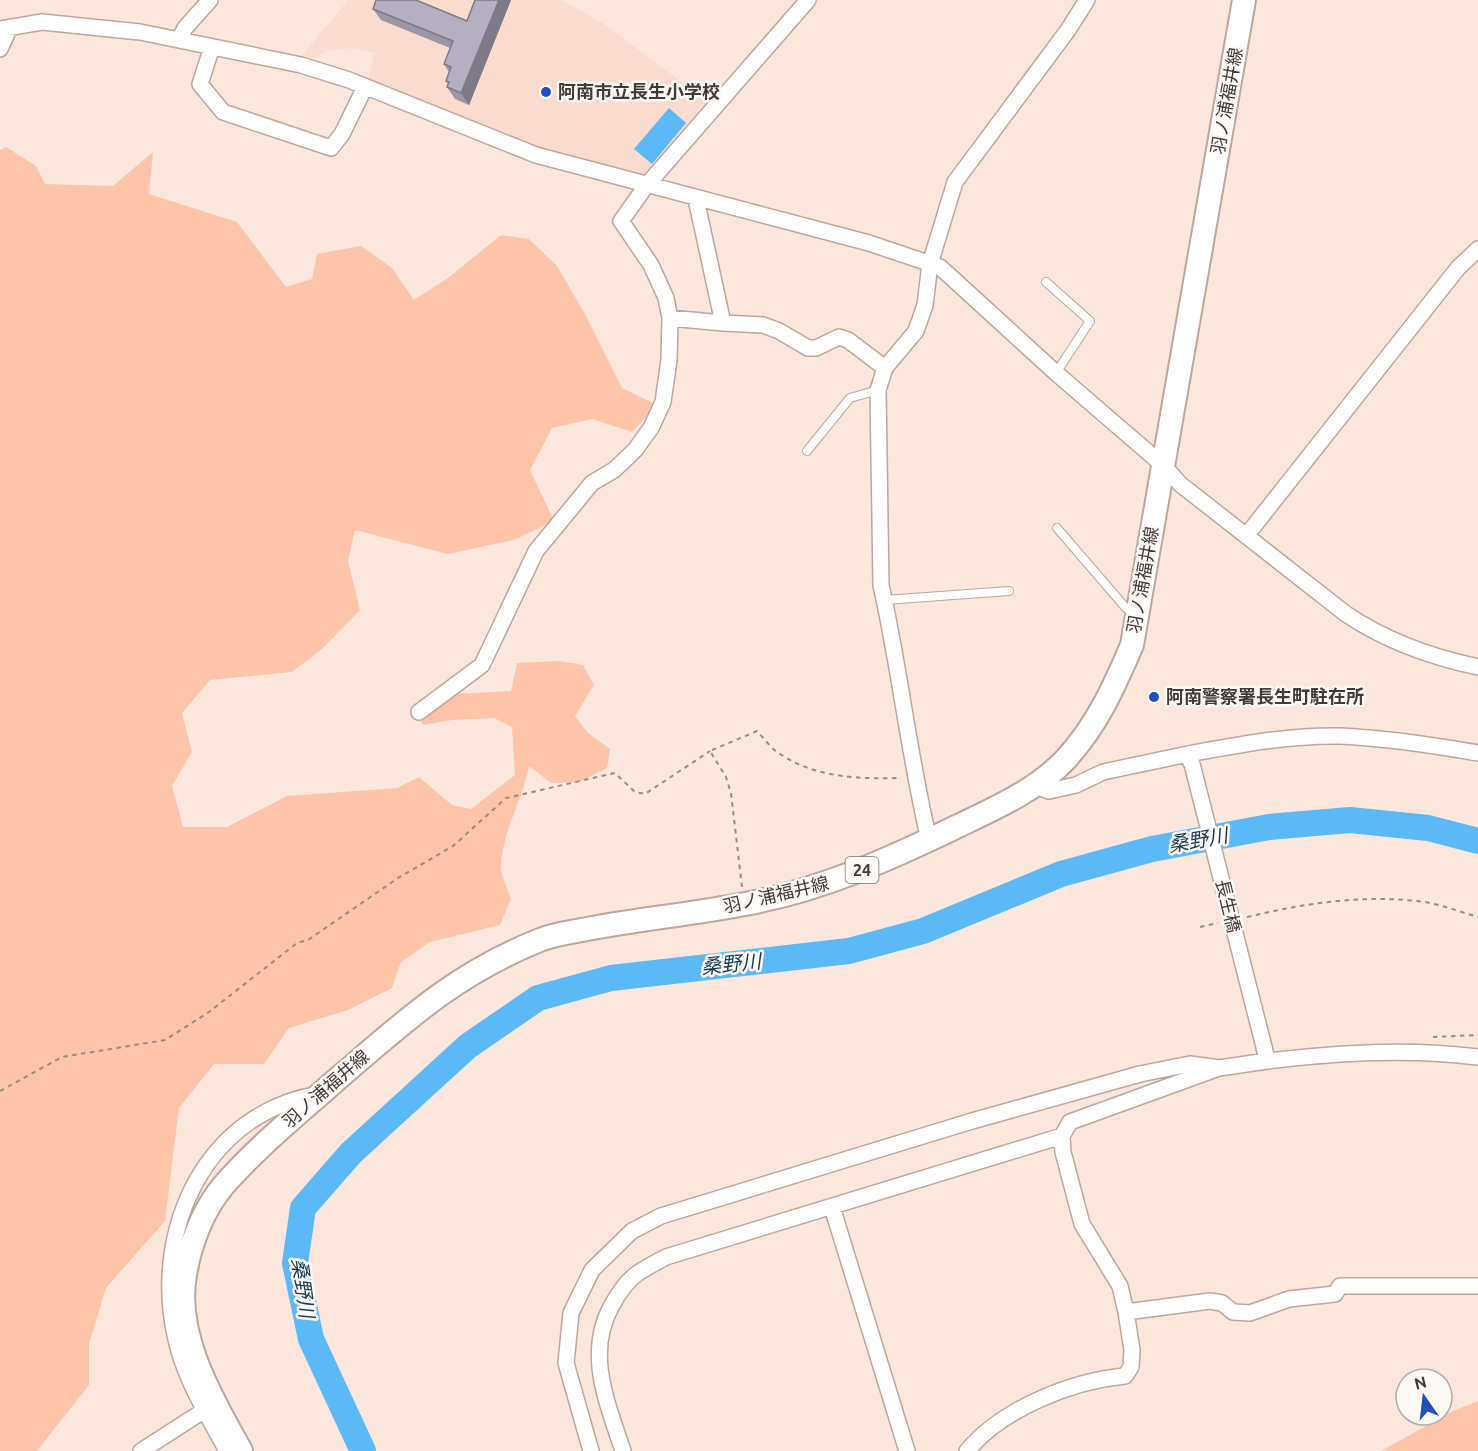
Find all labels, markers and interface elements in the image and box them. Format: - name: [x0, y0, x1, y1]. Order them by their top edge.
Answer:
- street label: 羽ノ浦福井線: [1207, 46, 1245, 156]
- place label: 阿南市立長生小学校: [558, 81, 720, 101]
- marker: 阿南市立長生小学校: [539, 85, 553, 99]
- street label: 羽ノ浦福井線: [1123, 525, 1161, 635]
- place label: 阿南警察署長生町駐在所: [1166, 686, 1364, 706]
- marker: 阿南警察署長生町駐在所: [1147, 690, 1161, 704]
- water label: 桑野川: [1166, 823, 1231, 856]
- road number: 24: [846, 857, 878, 883]
- street label: 羽ノ浦福井線: [721, 872, 831, 916]
- street label: 長生橋: [1213, 877, 1245, 934]
- water label: 桑野川: [700, 949, 764, 978]
- street label: 羽ノ浦福井線: [278, 1045, 373, 1131]
- water label: 桑野川: [288, 1257, 319, 1321]
- north arrow: [1394, 1367, 1454, 1427]
- text: N: [1412, 1372, 1428, 1393]

